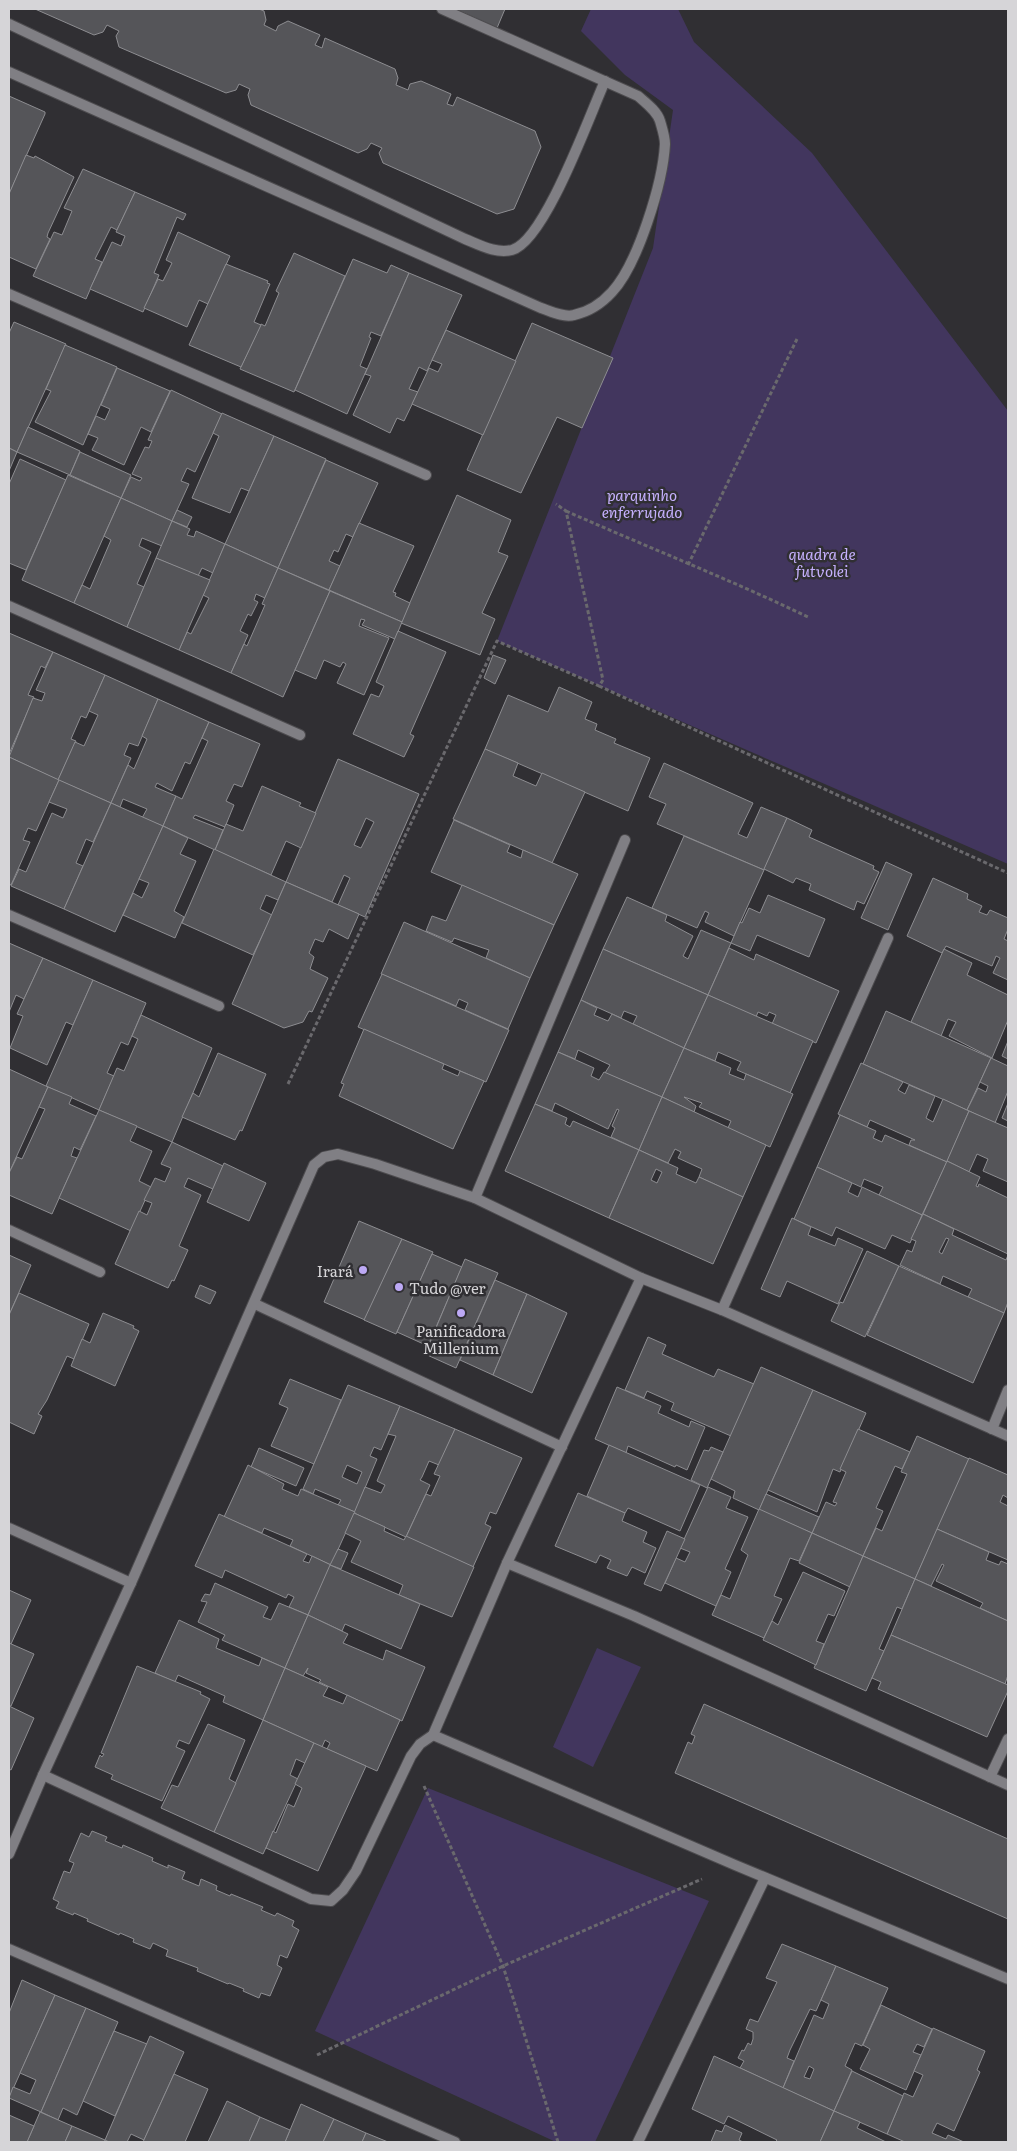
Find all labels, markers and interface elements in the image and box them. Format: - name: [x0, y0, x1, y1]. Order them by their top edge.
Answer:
- park label: parquinho enferrujado: [602, 483, 682, 523]
- park label: quadra de futvolei: [788, 542, 856, 582]
- place label: Irará: [317, 1259, 354, 1282]
- marker: Irará: [357, 1264, 369, 1276]
- place label: Tudo @ver: [409, 1276, 486, 1299]
- marker: Tudo @ver: [393, 1281, 405, 1293]
- marker: Panificadora Millenium: [455, 1307, 467, 1319]
- place label: Panificadora Millenium: [416, 1319, 507, 1359]

